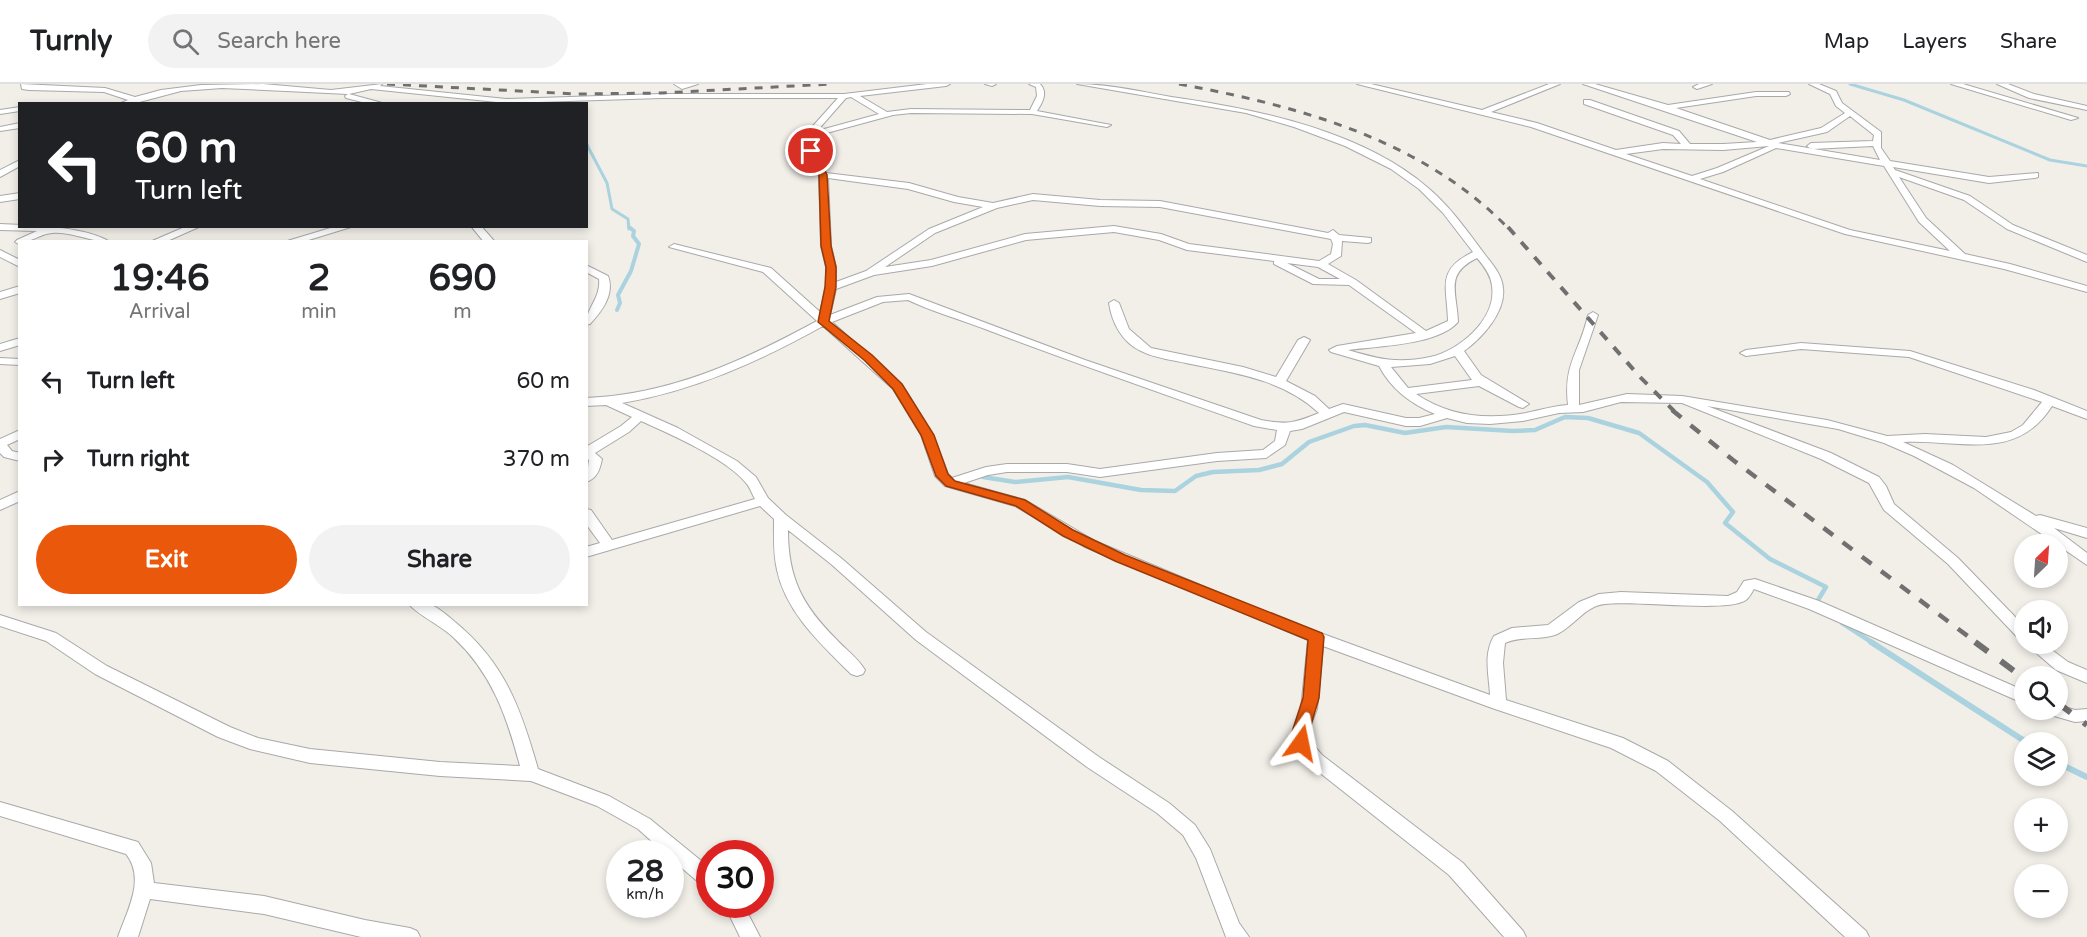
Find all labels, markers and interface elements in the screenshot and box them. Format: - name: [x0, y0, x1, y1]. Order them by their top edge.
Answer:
- search box: [148, 14, 568, 68]
- text: Turnly: [30, 24, 112, 58]
- icon: search: [169, 25, 202, 58]
- text: Search here: [217, 28, 341, 54]
- text: Map: [1824, 29, 1869, 54]
- text: Layers: [1902, 29, 1967, 54]
- text: Share: [2000, 29, 2057, 54]
- text: 60 m: [135, 123, 237, 174]
- pin: [785, 125, 836, 176]
- icon: left: [36, 126, 114, 204]
- icon: arrive: [794, 134, 827, 167]
- text: Turn left: [135, 174, 242, 207]
- text: 19:46: [110, 257, 210, 300]
- text: 2: [308, 257, 330, 300]
- text: 690: [428, 257, 496, 300]
- text: Arrival: [129, 300, 191, 324]
- text: min: [301, 300, 337, 324]
- text: m: [453, 300, 472, 324]
- icon: left: [36, 365, 69, 398]
- text: Turn left: [87, 368, 175, 394]
- text: 60 m: [516, 368, 570, 394]
- icon: right: [36, 443, 69, 476]
- text: Turn right: [87, 446, 189, 472]
- text: 370 m: [503, 446, 570, 472]
- button: Exit: [36, 525, 297, 594]
- button: Share: [309, 525, 570, 594]
- north arrow: [2014, 534, 2068, 588]
- map controls: [2014, 534, 2068, 918]
- button: sound: [2014, 600, 2068, 654]
- button: search: [2014, 666, 2068, 720]
- position arrow: [1269, 711, 1333, 775]
- button: layers: [2014, 732, 2068, 786]
- button: +: [2014, 798, 2068, 852]
- speed limit sign: 30: [696, 840, 774, 918]
- text: 28: [626, 853, 664, 890]
- button: −: [2014, 864, 2068, 918]
- text: km/h: [626, 885, 664, 903]

